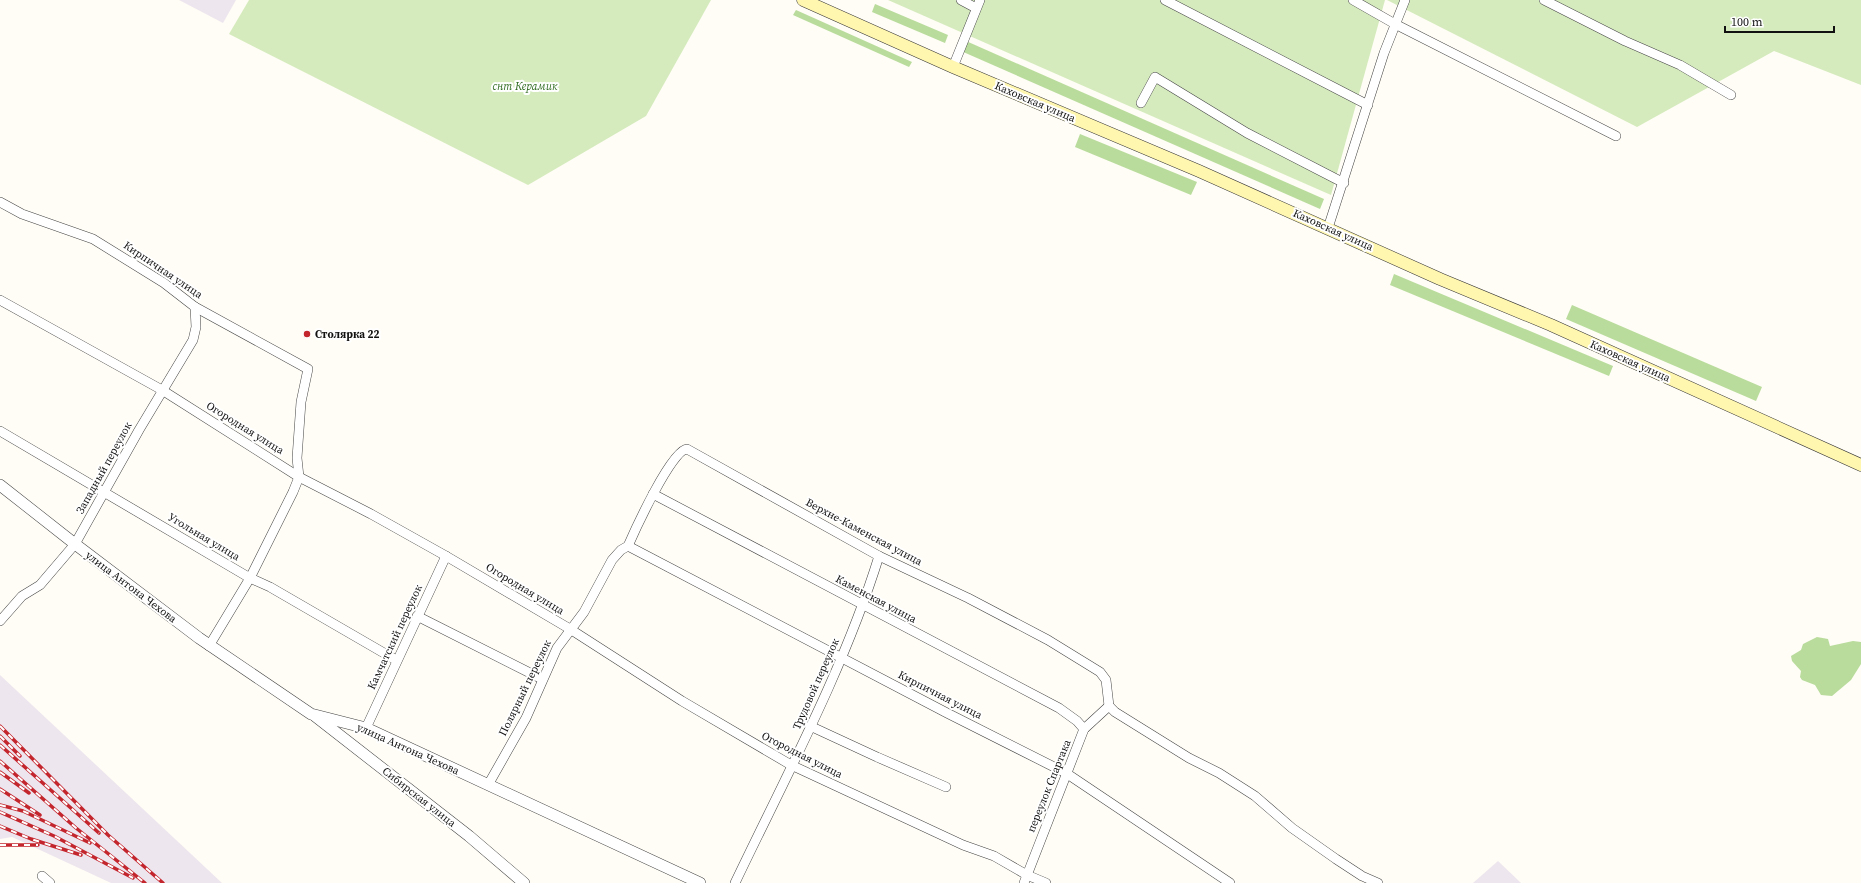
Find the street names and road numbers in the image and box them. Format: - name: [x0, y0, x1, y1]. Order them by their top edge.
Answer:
- street label: Каховская улица: [992, 78, 1078, 126]
- street label: Каховская улица: [1291, 206, 1376, 255]
- street label: Кирпичная улица: [120, 238, 206, 302]
- street label: Каховская улица: [1588, 337, 1673, 386]
- street label: Огородная улица: [203, 398, 287, 458]
- street label: Западный переулок: [73, 419, 135, 517]
- street label: Верхне-Каменская улица: [803, 495, 925, 569]
- street label: Угольная улица: [165, 510, 243, 565]
- street label: улица Антона Чехова: [82, 548, 180, 627]
- street label: Огородная улица: [483, 560, 567, 619]
- street label: Каменская улица: [833, 571, 919, 627]
- street label: Камчатский переулок: [364, 582, 426, 692]
- street label: Трудовой переулок: [789, 636, 843, 732]
- street label: Полярный переулок: [495, 637, 555, 739]
- street label: Кирпичная улица: [895, 667, 985, 723]
- street label: улица Антона Чехова: [354, 720, 462, 779]
- street label: Огородная улица: [759, 728, 845, 782]
- street label: переулок Спартака: [1024, 737, 1075, 835]
- street label: Сибирская улица: [379, 764, 459, 831]

